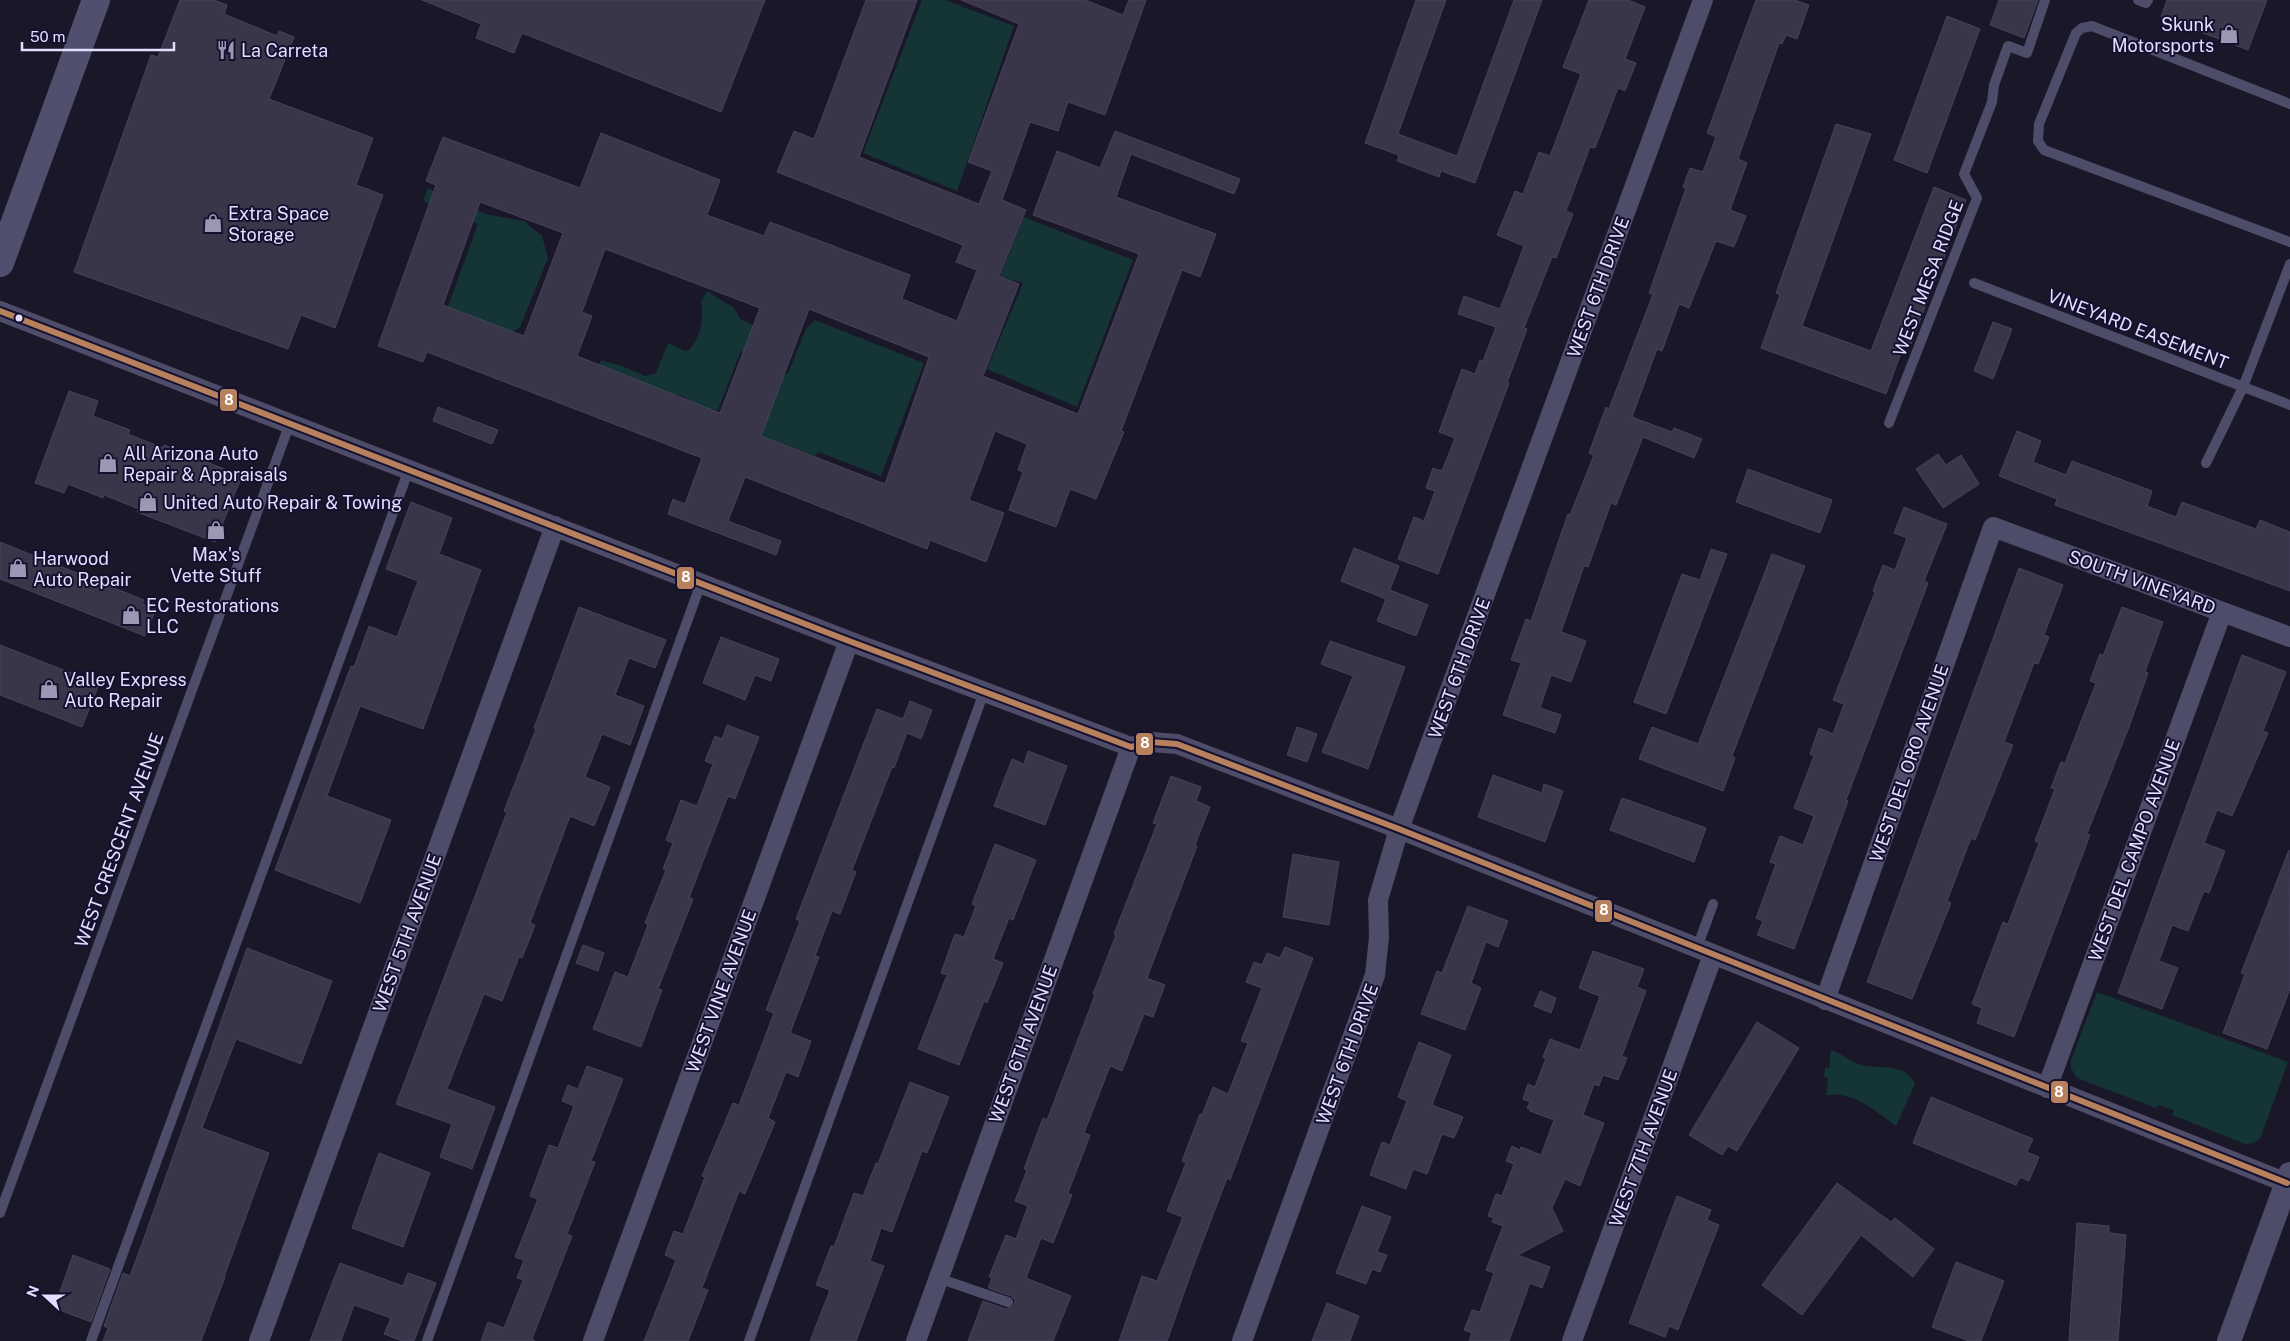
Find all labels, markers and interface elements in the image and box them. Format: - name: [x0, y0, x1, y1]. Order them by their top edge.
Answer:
- place label: Skunk Motorsports: [2112, 14, 2214, 56]
- scale bar: [22, 20, 175, 52]
- shop icon: Skunk Motorsports: [2218, 23, 2240, 45]
- text: 50 m: [30, 28, 65, 45]
- restaurant icon: La Carreta: [215, 39, 237, 61]
- place label: La Carreta: [241, 40, 328, 61]
- street label: WEST MESA RIDGE: [1889, 197, 1967, 359]
- place label: Extra Space Storage: [228, 203, 329, 245]
- shop icon: Extra Space Storage: [202, 212, 224, 234]
- street label: WEST 6TH DRIVE: [1563, 214, 1633, 360]
- street label: VINEYARD EASEMENT: [2045, 285, 2232, 373]
- unlabelled marker: [14, 313, 24, 323]
- line badge: 8: [219, 388, 238, 412]
- text: 8: [224, 392, 234, 408]
- place label: All Arizona Auto Repair & Appraisals: [123, 443, 287, 485]
- shop icon: All Arizona Auto Repair & Appraisals: [97, 452, 119, 474]
- shop icon: United Auto Repair & Towing: [137, 491, 159, 513]
- place label: United Auto Repair & Towing: [163, 492, 402, 513]
- shop icon: Max's Vette Stuff: [205, 519, 227, 541]
- place label: Max's Vette Stuff: [170, 544, 262, 586]
- street label: SOUTH VINEYARD: [2066, 546, 2218, 618]
- place label: Harwood Auto Repair: [33, 548, 132, 590]
- shop icon: Harwood Auto Repair: [7, 557, 29, 579]
- line badge: 8: [676, 566, 695, 590]
- text: 8: [681, 569, 691, 585]
- place label: EC Restorations LLC: [146, 595, 279, 637]
- street label: WEST 6TH DRIVE: [1424, 595, 1494, 741]
- shop icon: EC Restorations LLC: [120, 604, 142, 626]
- street label: WEST DEL ORO AVENUE: [1865, 661, 1953, 865]
- place label: Valley Express Auto Repair: [64, 669, 187, 711]
- shop icon: Valley Express Auto Repair: [38, 678, 60, 700]
- street label: WEST CRESCENT AVENUE: [70, 730, 168, 950]
- line badge: 8: [1135, 732, 1154, 756]
- text: 8: [1140, 735, 1150, 751]
- street label: WEST DEL CAMPO AVENUE: [2084, 736, 2184, 964]
- street label: WEST 5TH AVENUE: [369, 851, 445, 1015]
- line badge: 8: [1594, 899, 1613, 923]
- text: 8: [1599, 902, 1609, 918]
- street label: WEST VINE AVENUE: [682, 906, 760, 1076]
- street label: WEST 6TH AVENUE: [985, 962, 1061, 1126]
- street label: WEST 6TH DRIVE: [1312, 981, 1382, 1127]
- street label: WEST 7TH AVENUE: [1605, 1066, 1681, 1230]
- line badge: 8: [2050, 1080, 2069, 1104]
- text: 8: [2054, 1084, 2064, 1100]
- north arrow: [20, 1271, 70, 1321]
- text: N: [23, 1283, 42, 1299]

